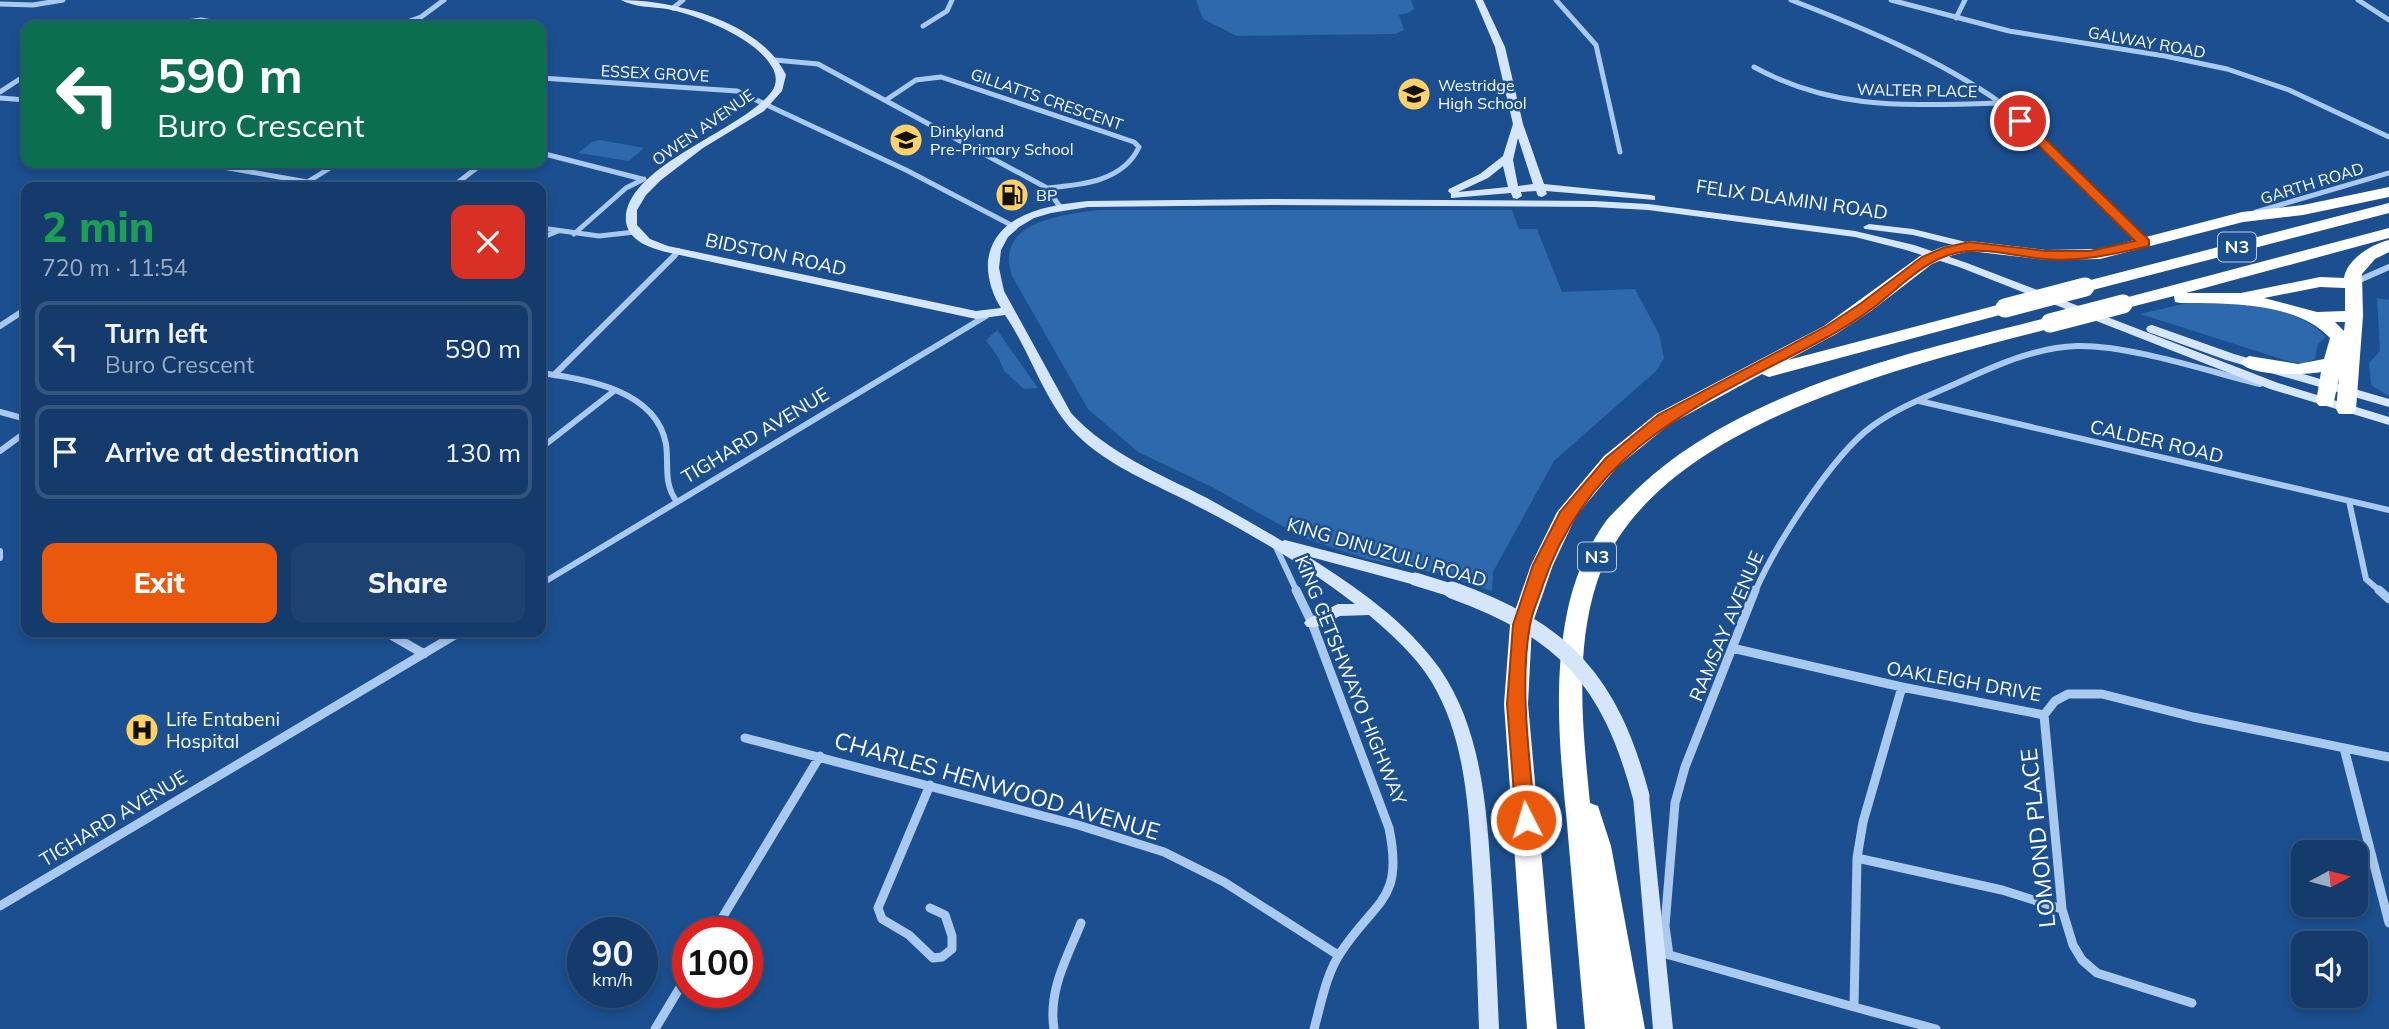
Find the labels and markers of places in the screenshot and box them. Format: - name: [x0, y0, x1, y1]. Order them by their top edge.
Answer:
- school or university icon: Westridge High School: [1395, 75, 1433, 113]
- place label: Westridge High School: [1438, 75, 1527, 113]
- pin: [1990, 91, 2050, 151]
- school or university icon: Dinkyland Pre-Primary School: [887, 121, 925, 159]
- place label: Dinkyland Pre-Primary School: [930, 121, 1074, 159]
- fuel station icon: BP: [993, 176, 1031, 214]
- place label: BP: [1036, 185, 1057, 205]
- place label: Life Entabeni Hospital: [166, 707, 280, 753]
- hospital icon: Life Entabeni Hospital: [123, 711, 161, 749]

